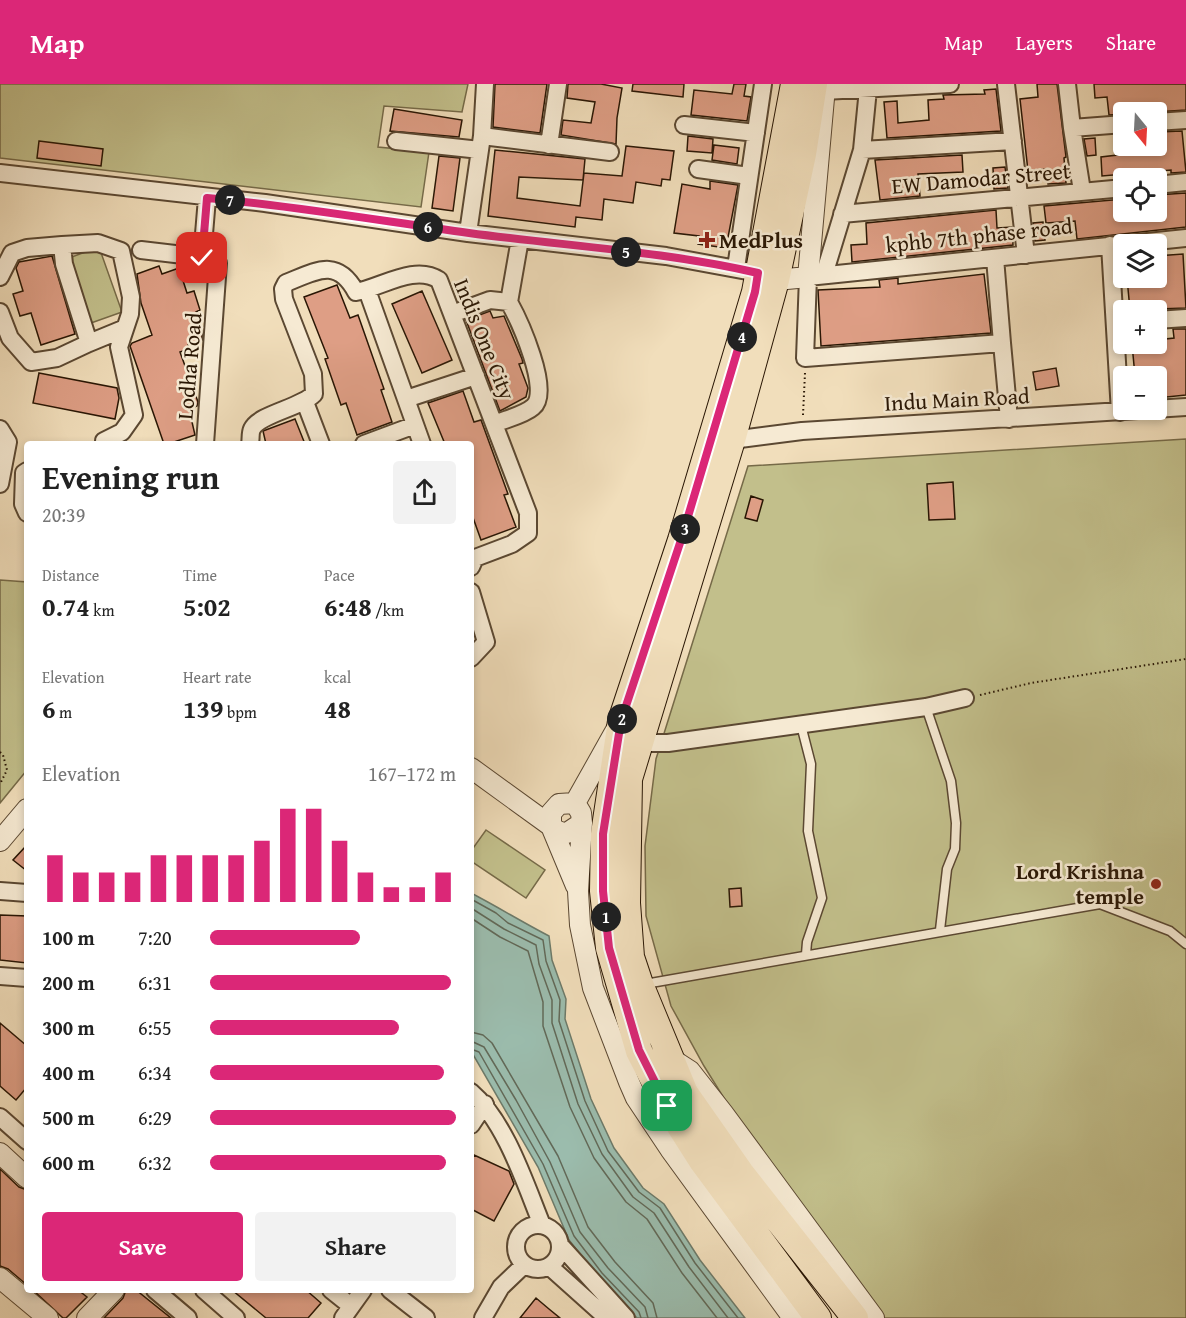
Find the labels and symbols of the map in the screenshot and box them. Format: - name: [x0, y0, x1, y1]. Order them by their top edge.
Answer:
- north arrow: [1113, 102, 1167, 156]
- street label: EW Damodar Street: [890, 154, 1072, 202]
- pin: 7: [215, 185, 245, 215]
- street label: kphb 7th phase road: [884, 209, 1074, 261]
- pin: 6: [413, 212, 443, 242]
- place label: MedPlus: [719, 224, 803, 256]
- pin: [176, 232, 227, 283]
- marker: MedPlus: [700, 233, 714, 247]
- pin: 5: [611, 237, 641, 267]
- street label: Indis One City: [446, 273, 524, 405]
- street label: Lodha Road: [168, 311, 210, 421]
- pin: 4: [727, 322, 757, 352]
- street label: Indu Main Road: [884, 379, 1031, 419]
- pin: 3: [670, 514, 700, 544]
- pin: 2: [607, 704, 637, 734]
- place label: Lord Krishna temple: [1016, 855, 1145, 912]
- marker: Lord Krishna temple: [1149, 877, 1163, 891]
- pin: 1: [591, 902, 621, 932]
- pin: [641, 1080, 692, 1131]

